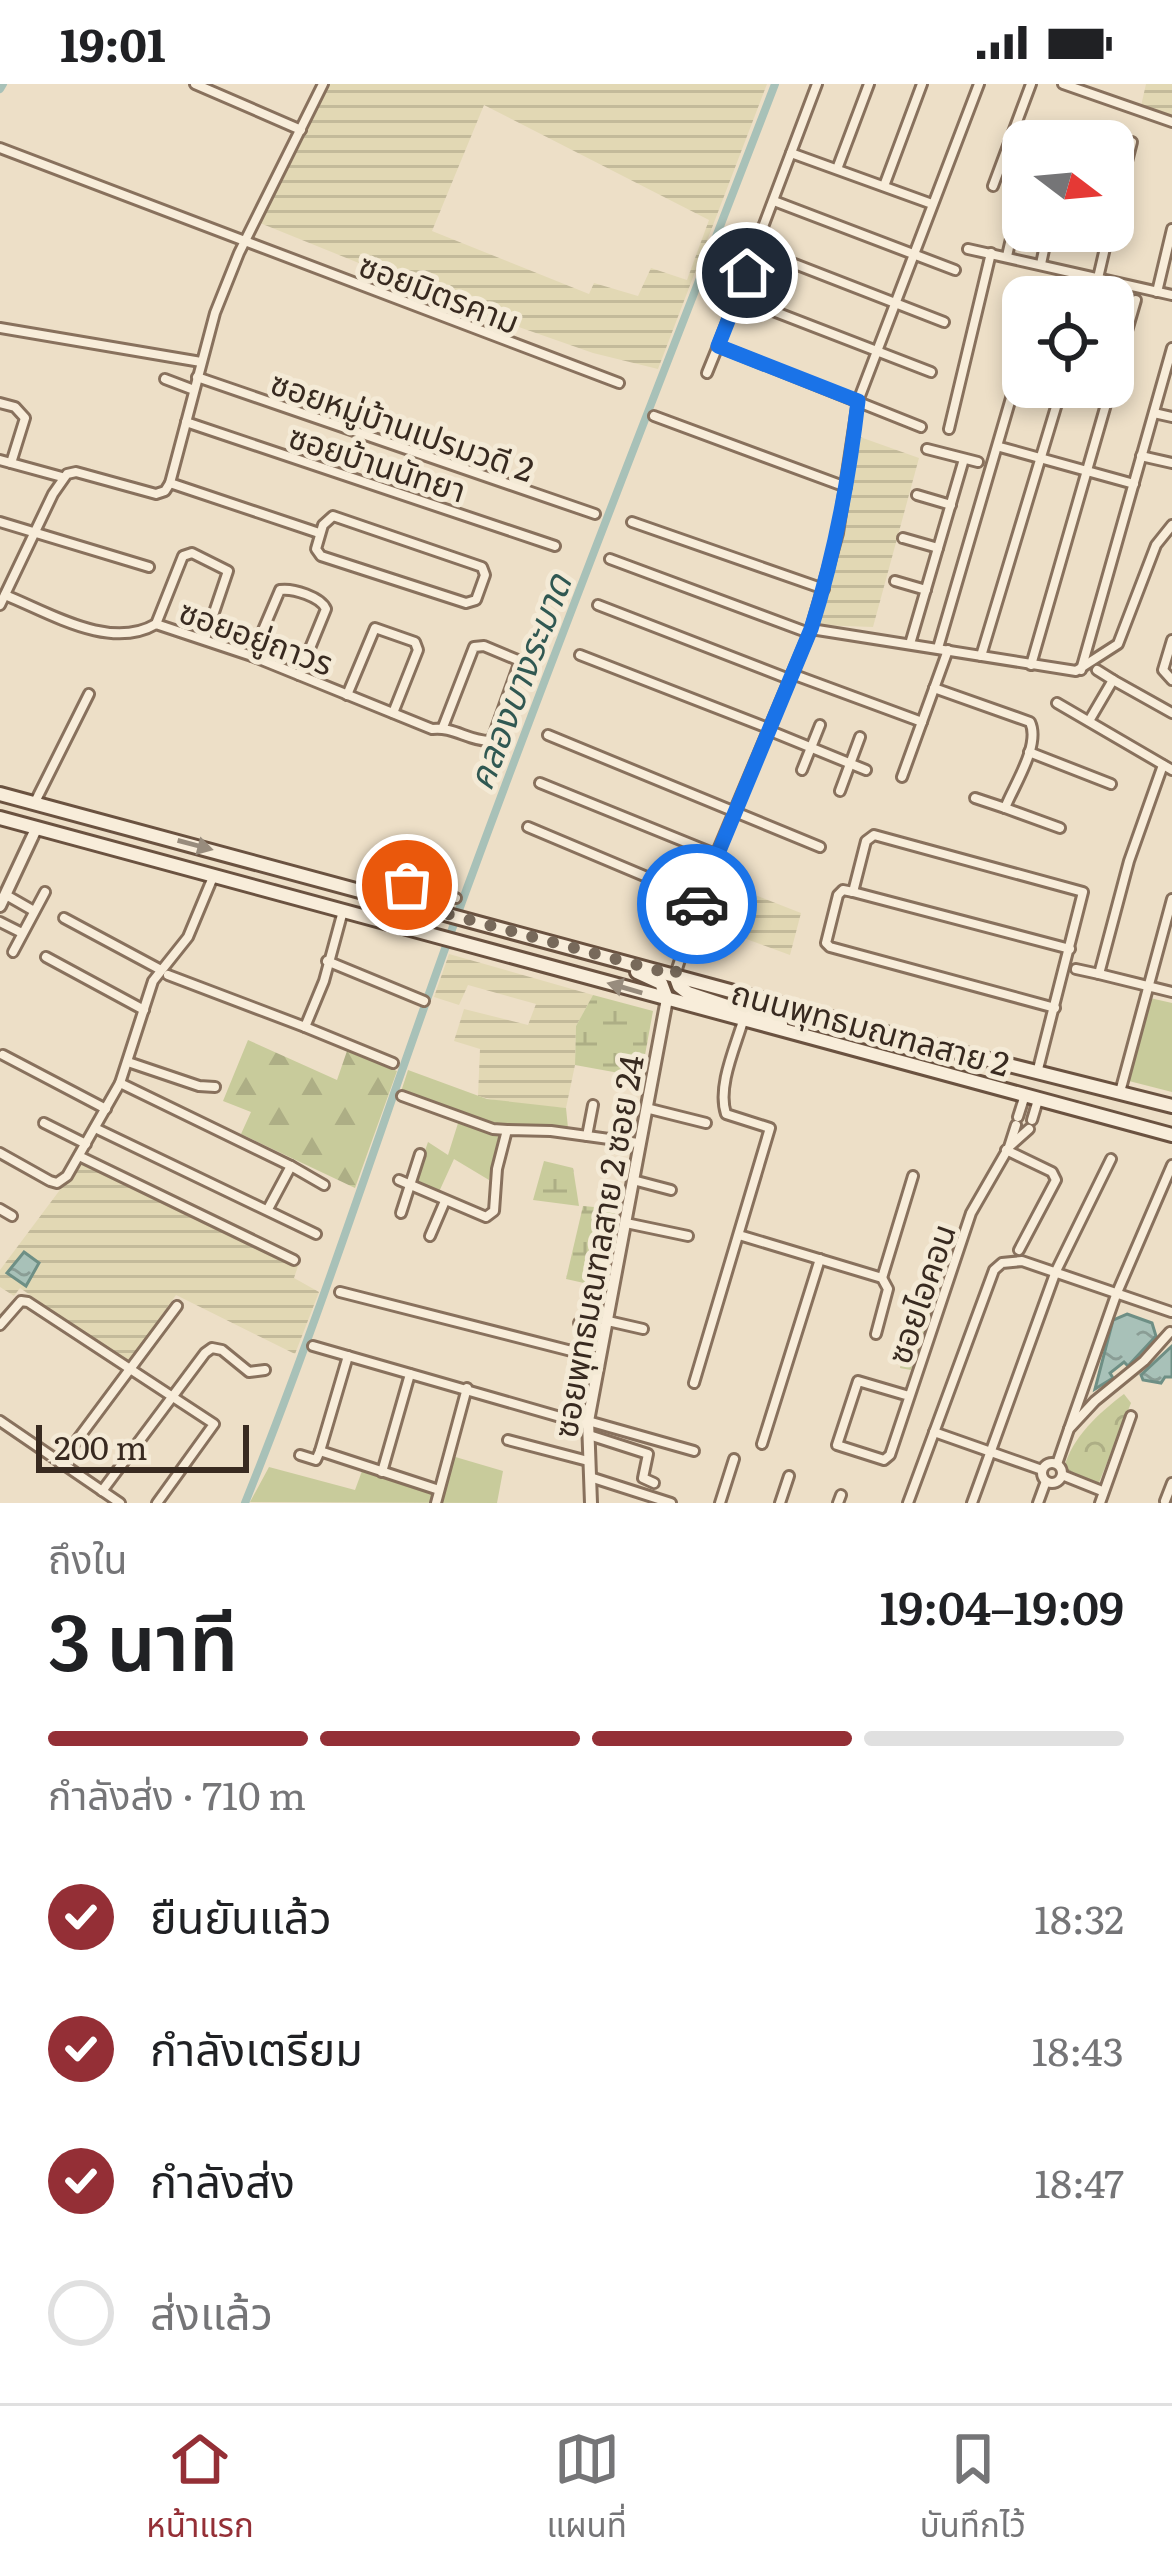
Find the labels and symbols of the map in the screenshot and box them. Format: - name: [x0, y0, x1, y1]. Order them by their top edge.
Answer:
- north arrow: [1002, 120, 1134, 252]
- pin: [696, 222, 798, 324]
- street label: ซอยมิตรคาม: [353, 238, 527, 344]
- street label: ซอยหมู่บ้านเปรมวดี 2: [265, 356, 541, 492]
- street label: ซอยบ้านนัทยา: [283, 409, 473, 513]
- water label: คลองบางระมาด: [452, 564, 583, 796]
- street label: ซอยอยู่ถาวร: [173, 584, 341, 686]
- pin: [356, 834, 458, 936]
- one-way arrow: [176, 836, 213, 855]
- courier: [637, 844, 757, 964]
- street label: ถนนพุทธมณฑลสาย 2: [726, 965, 1016, 1087]
- one-way arrow: [606, 977, 643, 996]
- street label: ซอยพุทธมณฑลสาย 2 ซอย 24: [538, 1051, 654, 1441]
- street label: ซอยไอคอน: [872, 1216, 966, 1370]
- scale bar: [36, 1419, 249, 1472]

